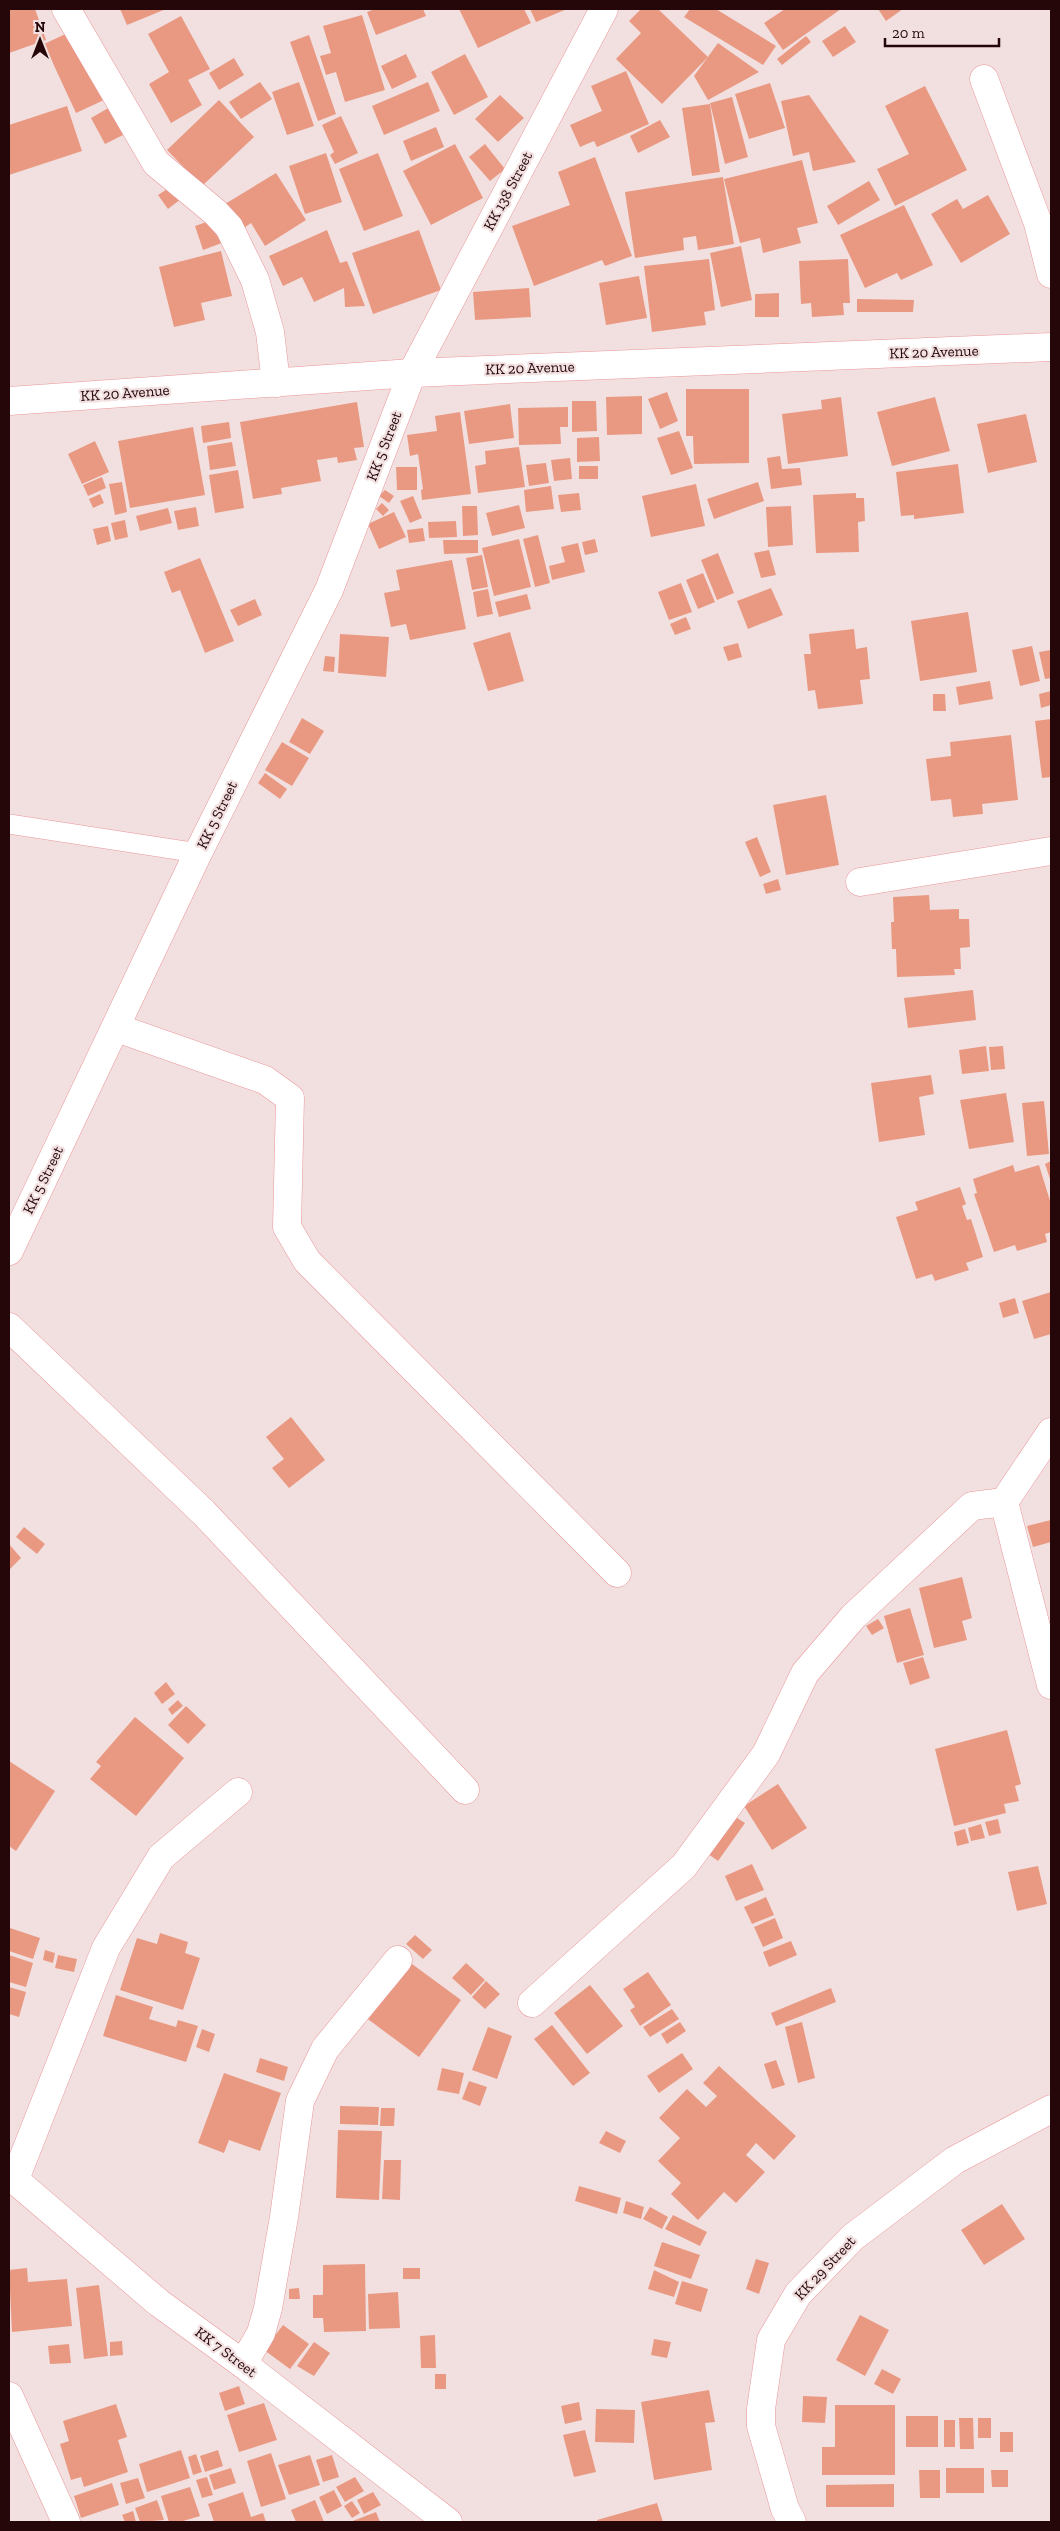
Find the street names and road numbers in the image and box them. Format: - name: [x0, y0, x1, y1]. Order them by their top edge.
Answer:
- street label: KK 138 Street: [480, 148, 536, 233]
- street label: KK 20 Avenue: [889, 341, 979, 363]
- street label: KK 20 Avenue: [485, 357, 575, 379]
- street label: KK 20 Avenue: [80, 381, 170, 405]
- street label: KK 5 Street: [363, 408, 406, 483]
- street label: KK 5 Street: [193, 778, 241, 852]
- street label: KK 5 Street: [19, 1143, 67, 1217]
- street label: KK 29 Street: [791, 2232, 860, 2304]
- street label: KK 7 Street: [192, 2323, 261, 2381]

